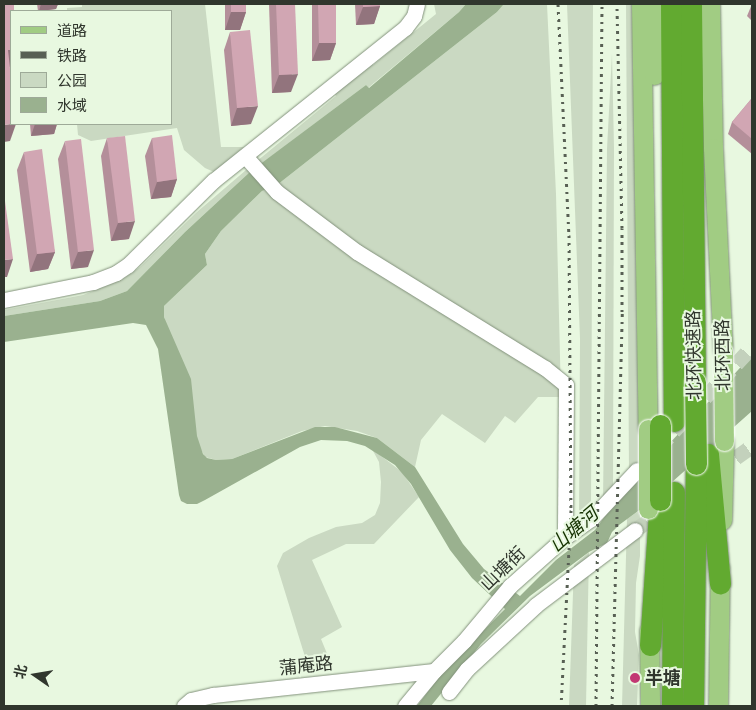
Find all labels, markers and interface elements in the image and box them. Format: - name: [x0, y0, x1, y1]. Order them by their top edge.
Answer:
- legend: [10, 10, 172, 125]
- text: 道路: [57, 21, 87, 40]
- text: 铁路: [57, 46, 87, 65]
- text: 公园: [57, 71, 87, 90]
- text: 水域: [57, 96, 87, 115]
- street label: 北环快速路: [682, 310, 706, 400]
- street label: 北环西路: [712, 319, 734, 391]
- water label: 山塘河: [545, 503, 603, 557]
- street label: 山塘街: [476, 542, 530, 596]
- north arrow: [10, 650, 60, 700]
- street label: 蒲庵路: [278, 652, 334, 680]
- text: 北: [10, 663, 31, 680]
- place label: 半塘: [645, 667, 681, 689]
- marker: 半塘: [629, 672, 641, 684]

